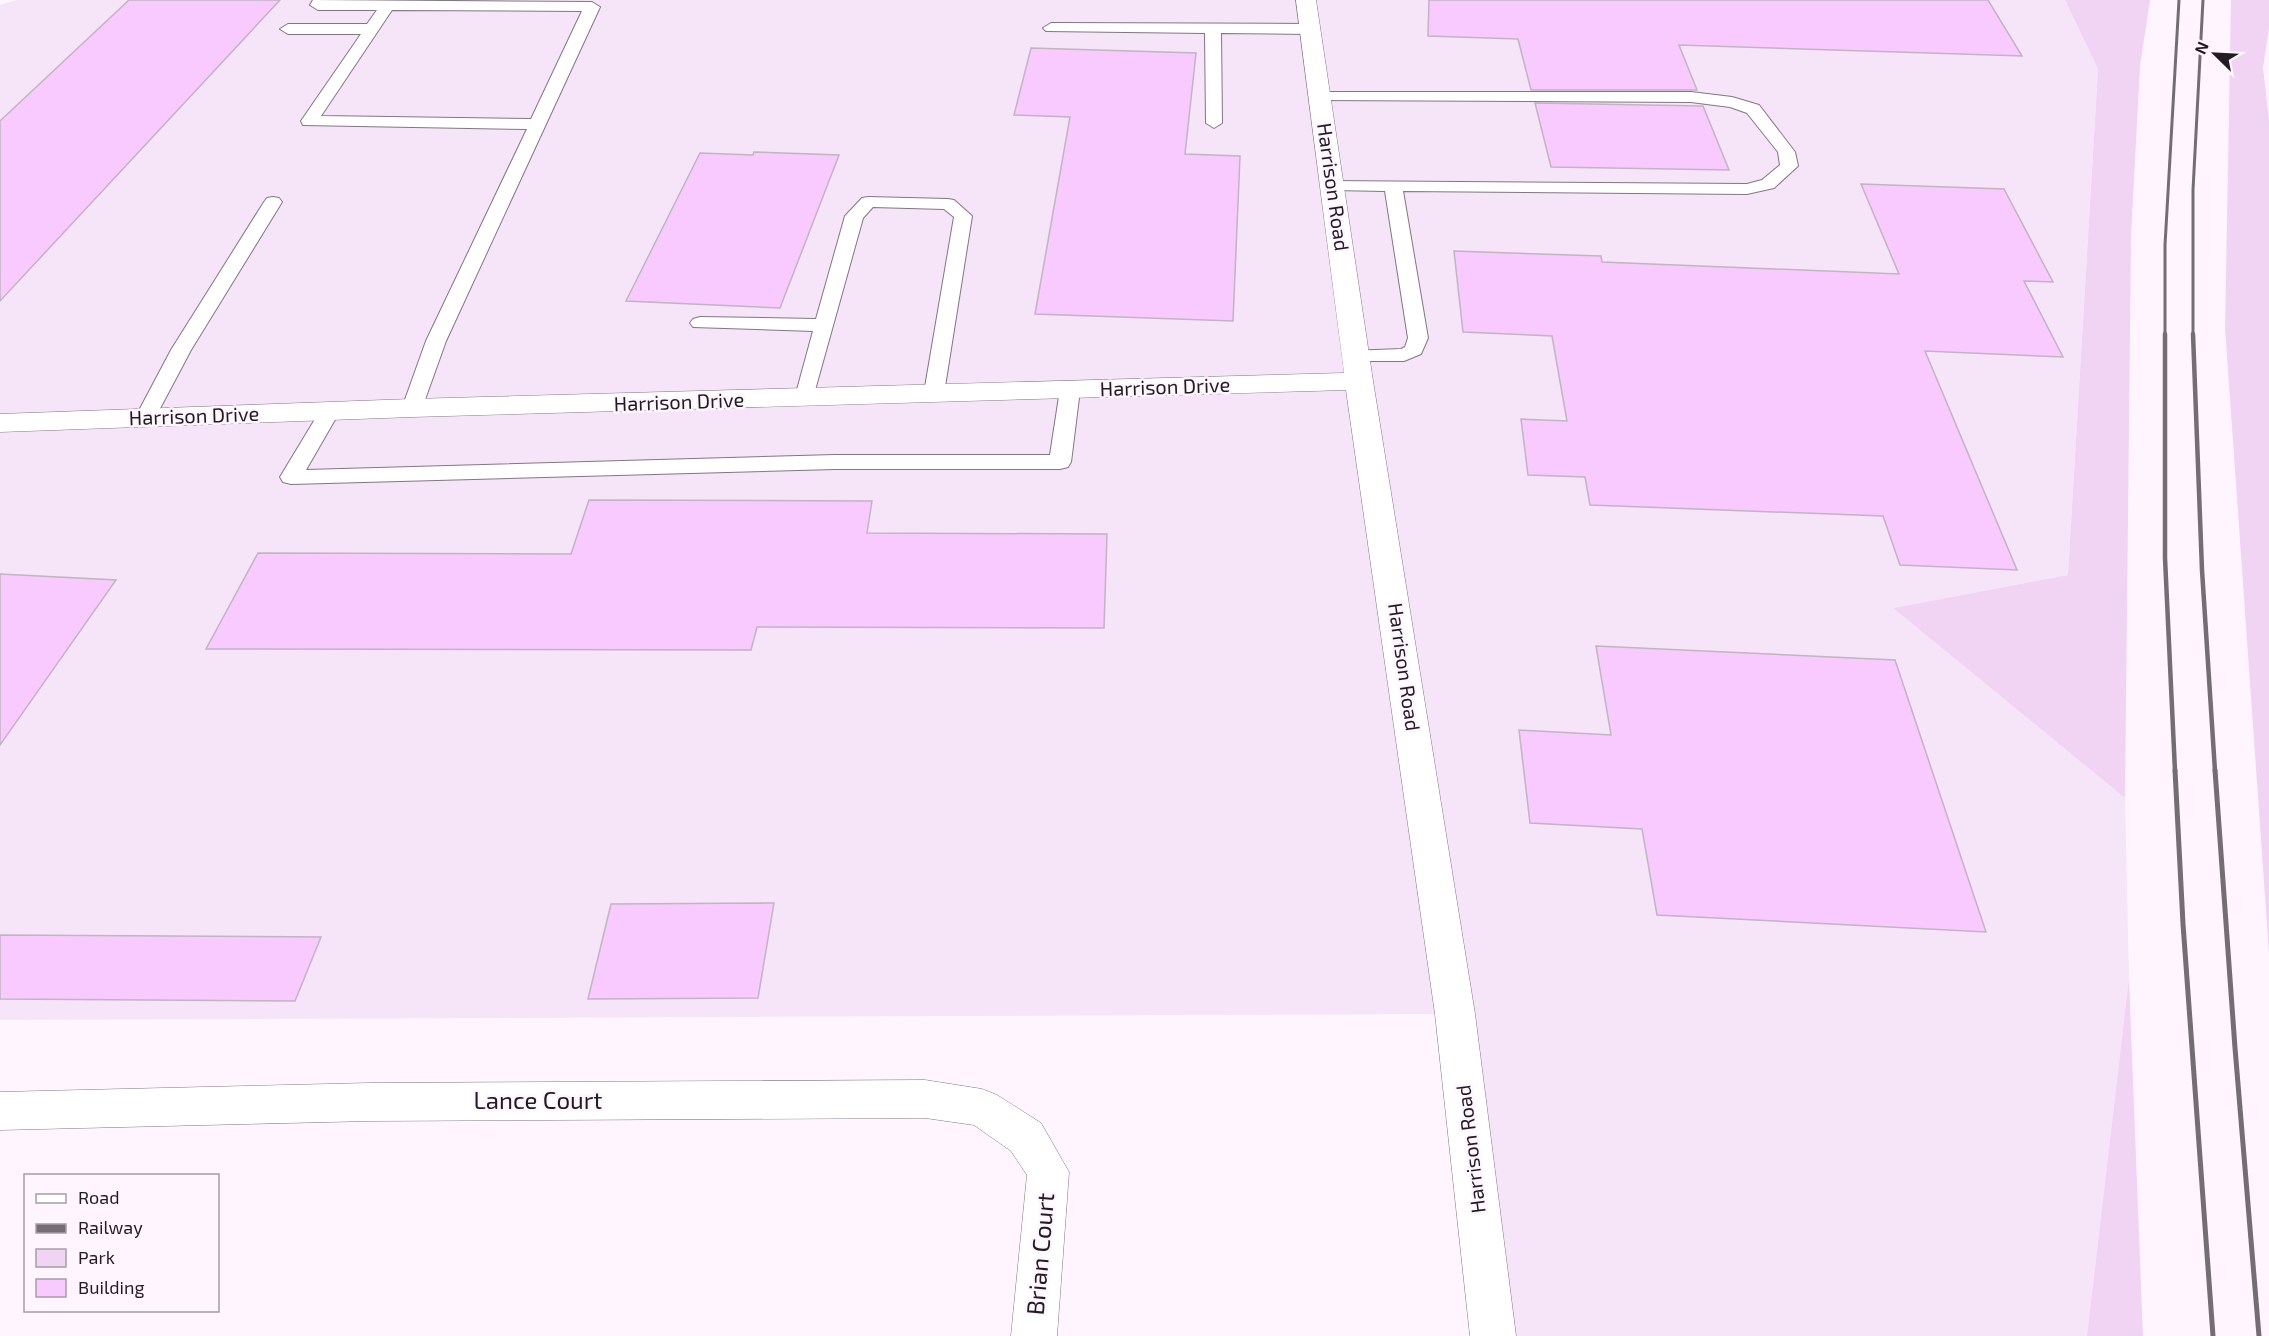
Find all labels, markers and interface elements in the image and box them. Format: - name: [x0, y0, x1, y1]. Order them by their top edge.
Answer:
- north arrow: [2185, 24, 2245, 84]
- text: N: [2190, 39, 2212, 57]
- street label: Harrison Road: [1313, 121, 1355, 252]
- street label: Harrison Drive: [1099, 372, 1231, 400]
- street label: Harrison Drive: [613, 387, 745, 415]
- street label: Harrison Drive: [128, 401, 260, 429]
- street label: Harrison Road: [1384, 601, 1426, 732]
- street label: Harrison Road: [1450, 1084, 1490, 1215]
- street label: Lance Court: [474, 1085, 603, 1114]
- legend: [24, 1174, 219, 1312]
- text: Road: [78, 1186, 119, 1208]
- street label: Brian Court: [1020, 1191, 1059, 1316]
- text: Railway: [78, 1216, 143, 1238]
- text: Park: [78, 1246, 115, 1268]
- text: Building: [78, 1276, 145, 1298]

